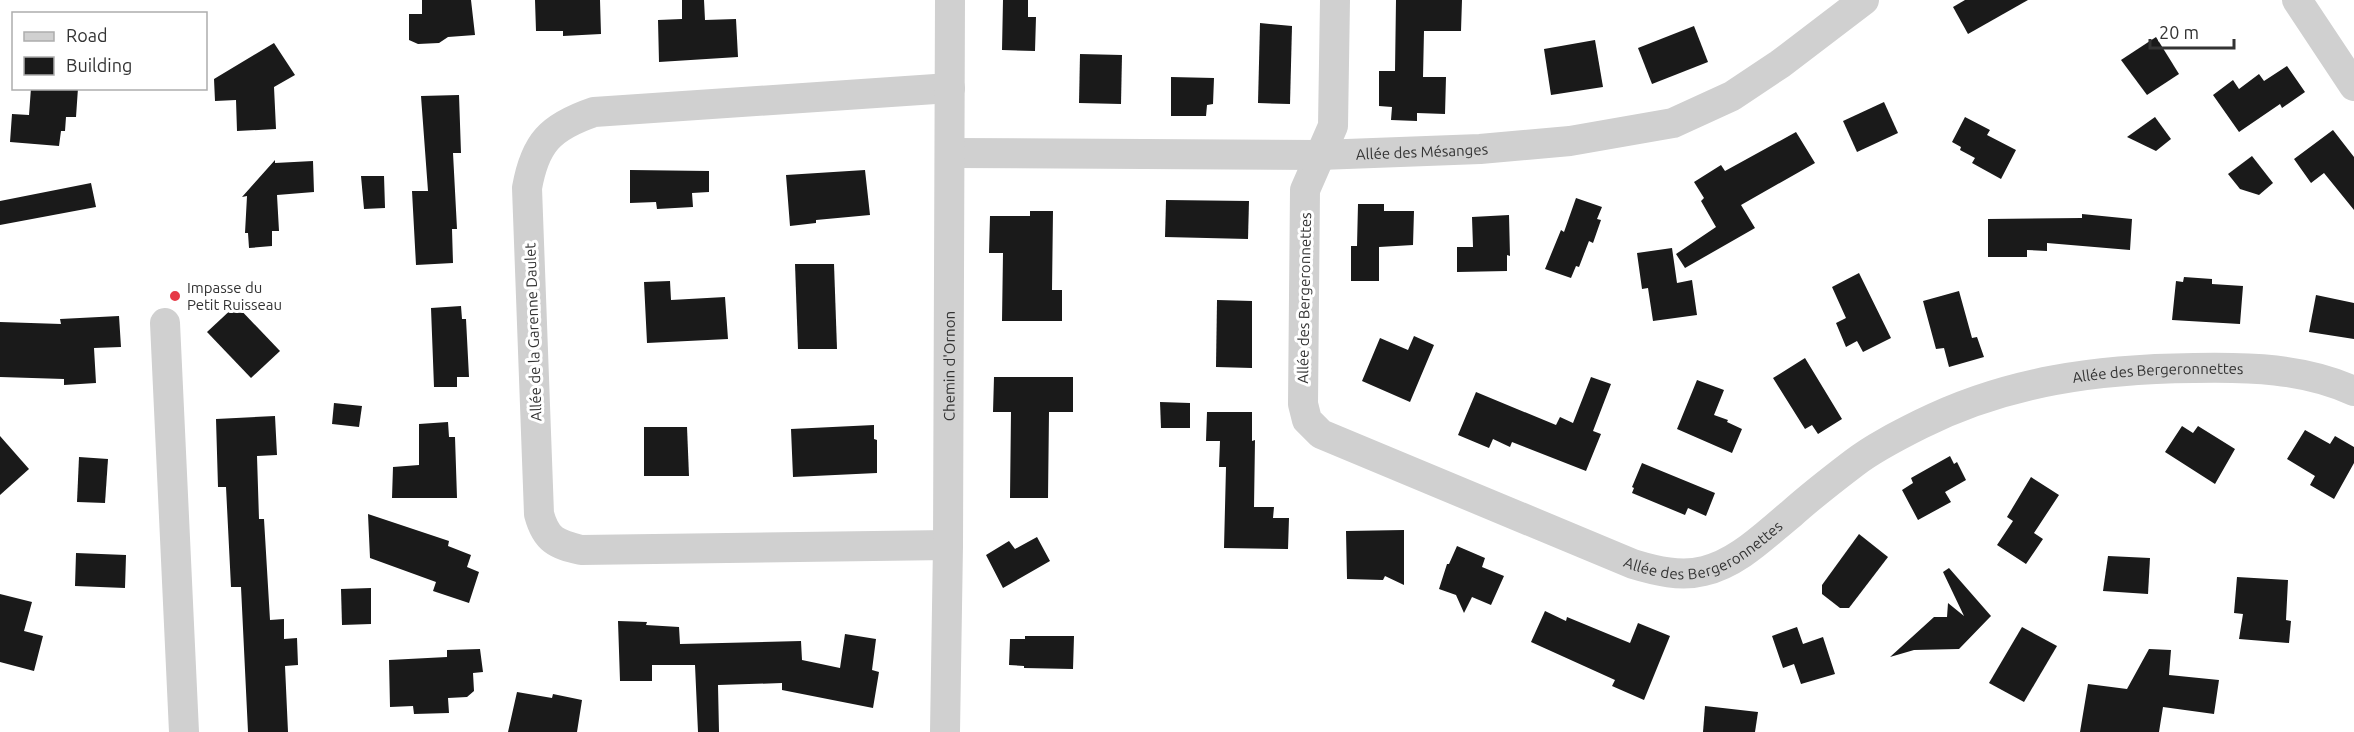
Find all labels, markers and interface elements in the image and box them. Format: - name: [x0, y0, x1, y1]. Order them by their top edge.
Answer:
- legend: [12, 12, 207, 90]
- scale bar: [2150, 12, 2234, 50]
- text: 20 m: [2159, 22, 2199, 42]
- text: Road: [66, 25, 108, 45]
- text: Building: [66, 55, 132, 75]
- street label: Allée des Mésanges: [1356, 140, 1489, 162]
- street label: Allée des Bergeronnettes: [1294, 212, 1314, 384]
- street label: Allée de la Garenne Daulet: [521, 242, 545, 422]
- place label: Impasse du Petit Ruisseau: [187, 279, 282, 313]
- marker: Impasse du Petit Ruisseau: [168, 289, 182, 303]
- street label: Chemin d'Ornon: [940, 311, 957, 421]
- street label: Allée des Bergeronnettes: [2071, 359, 2244, 385]
- street label: Allée des Bergeronnettes: [1621, 517, 1785, 582]

